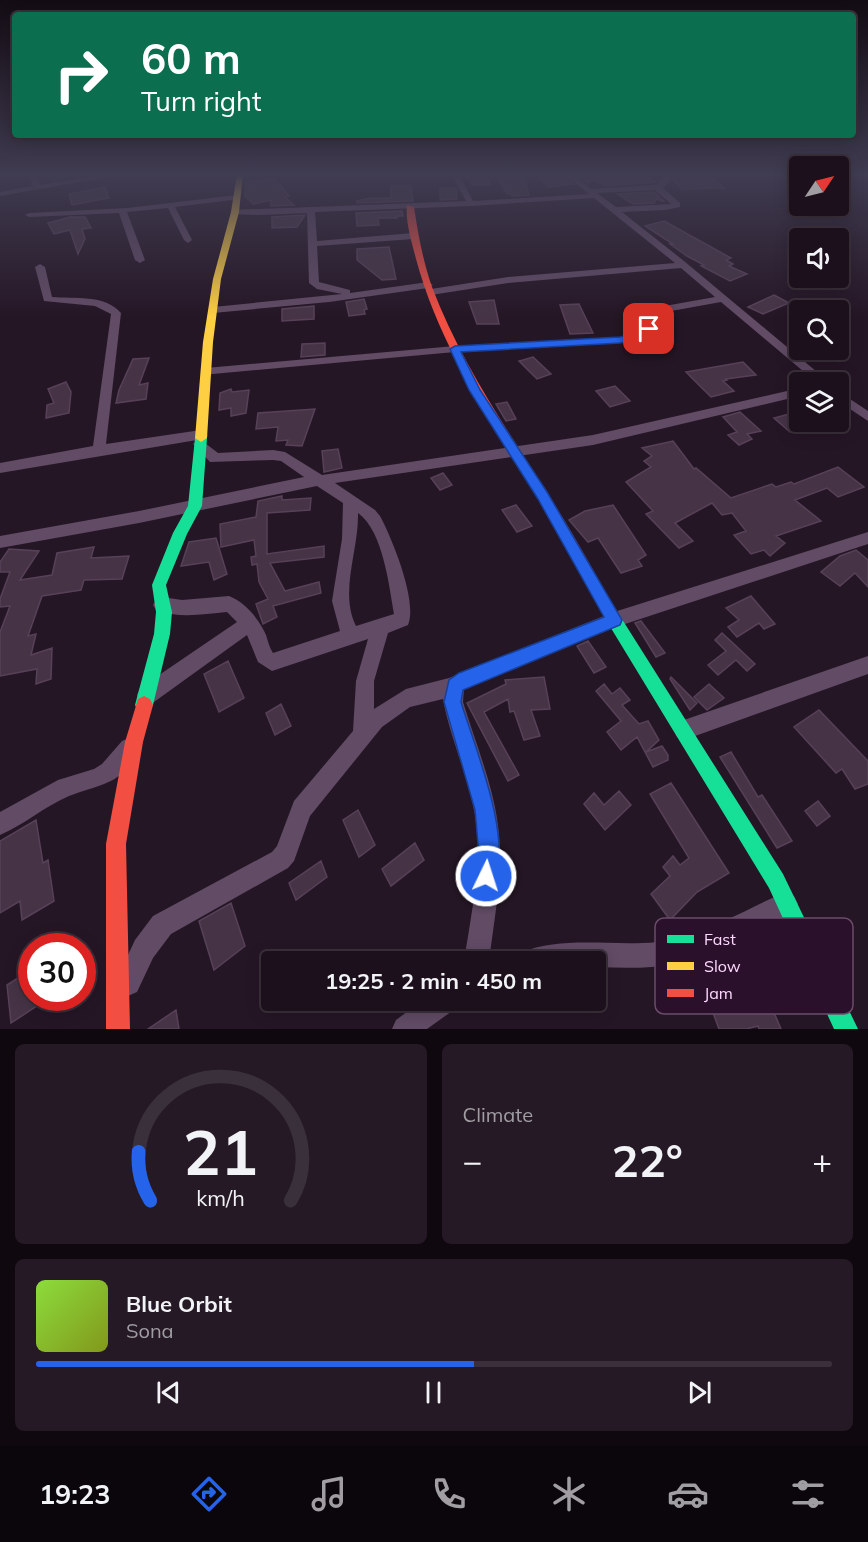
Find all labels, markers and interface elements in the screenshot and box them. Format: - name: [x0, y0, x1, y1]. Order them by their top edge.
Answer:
- text: 60 m: [141, 32, 241, 85]
- icon: right: [42, 36, 120, 114]
- text: Turn right: [141, 84, 261, 118]
- north arrow: [789, 156, 849, 216]
- map controls: [789, 156, 849, 432]
- button: sound: [789, 228, 849, 288]
- button: search: [789, 300, 849, 360]
- pin: [623, 303, 674, 354]
- icon: arrive: [632, 312, 665, 345]
- button: layers: [789, 372, 849, 432]
- position arrow: [454, 844, 518, 908]
- legend: [655, 918, 853, 1014]
- text: Fast: [704, 929, 736, 949]
- speed limit sign: 30: [18, 933, 96, 1011]
- text: Slow: [704, 956, 741, 976]
- text: 19:25 · 2 min · 450 m: [325, 967, 542, 995]
- text: Jam: [704, 983, 733, 1003]
- text: Climate: [463, 1102, 533, 1127]
- text: 21: [183, 1112, 258, 1191]
- text: 22°: [612, 1132, 683, 1188]
- text: −: [463, 1140, 482, 1181]
- text: +: [812, 1140, 832, 1181]
- text: km/h: [196, 1184, 245, 1211]
- text: Blue Orbit: [126, 1290, 232, 1318]
- text: Sona: [126, 1318, 174, 1343]
- icon: previous: [152, 1376, 185, 1409]
- icon: pause: [417, 1376, 450, 1409]
- icon: next: [683, 1376, 716, 1409]
- icon: directions: [188, 1473, 230, 1515]
- icon: music: [308, 1473, 350, 1515]
- icon: phone: [428, 1473, 470, 1515]
- icon: climate: [548, 1473, 590, 1515]
- icon: car: [667, 1473, 709, 1515]
- icon: filters: [787, 1473, 829, 1515]
- text: 19:23: [39, 1477, 110, 1511]

